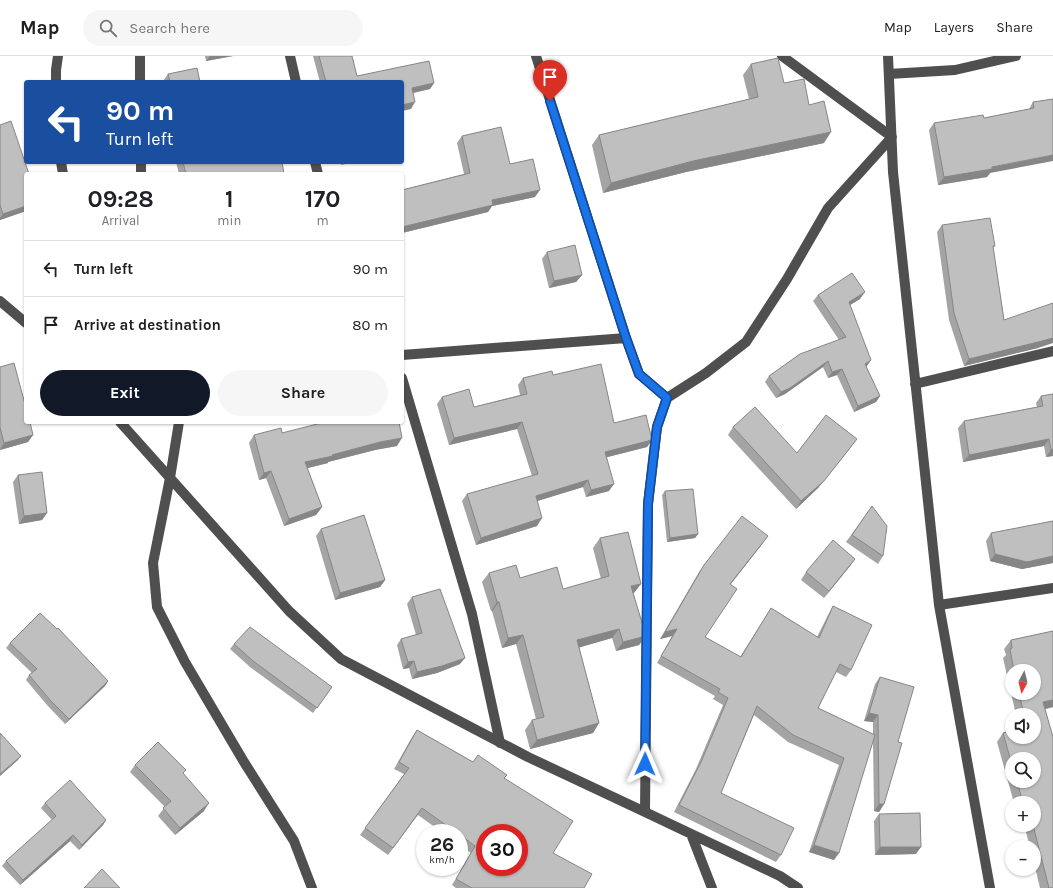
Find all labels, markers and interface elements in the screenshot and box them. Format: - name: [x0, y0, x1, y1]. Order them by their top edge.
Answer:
- search box: [83, 10, 363, 46]
- text: Map: [20, 17, 59, 39]
- icon: search: [97, 17, 119, 39]
- text: Search here: [129, 19, 210, 37]
- text: Map: [884, 19, 912, 36]
- text: Layers: [934, 19, 974, 36]
- text: Share: [996, 19, 1033, 36]
- pin: [533, 60, 567, 101]
- icon: arrive: [539, 66, 561, 88]
- text: 90 m: [106, 94, 174, 127]
- icon: left: [40, 96, 92, 148]
- text: Turn left: [106, 128, 174, 150]
- text: 09:28: [88, 185, 154, 213]
- text: 1: [225, 185, 234, 213]
- text: 170: [305, 185, 340, 213]
- text: Arrival: [102, 213, 140, 228]
- text: min: [217, 213, 241, 228]
- text: m: [317, 213, 329, 228]
- icon: left: [40, 258, 62, 280]
- text: Turn left: [74, 260, 133, 278]
- text: 90 m: [353, 260, 388, 278]
- icon: arrive: [40, 314, 62, 336]
- text: Arrive at destination: [74, 316, 221, 334]
- text: 80 m: [352, 316, 388, 334]
- button: Exit: [40, 370, 210, 416]
- button: Share: [218, 370, 388, 416]
- north arrow: [1005, 664, 1041, 700]
- map controls: [1005, 664, 1041, 876]
- button: sound: [1005, 708, 1041, 744]
- position arrow: [624, 743, 666, 785]
- button: search: [1005, 752, 1041, 788]
- button: +: [1005, 796, 1041, 832]
- speed limit sign: 30: [476, 824, 528, 876]
- text: 26: [430, 833, 454, 856]
- button: −: [1005, 840, 1041, 876]
- text: km/h: [429, 854, 455, 866]

